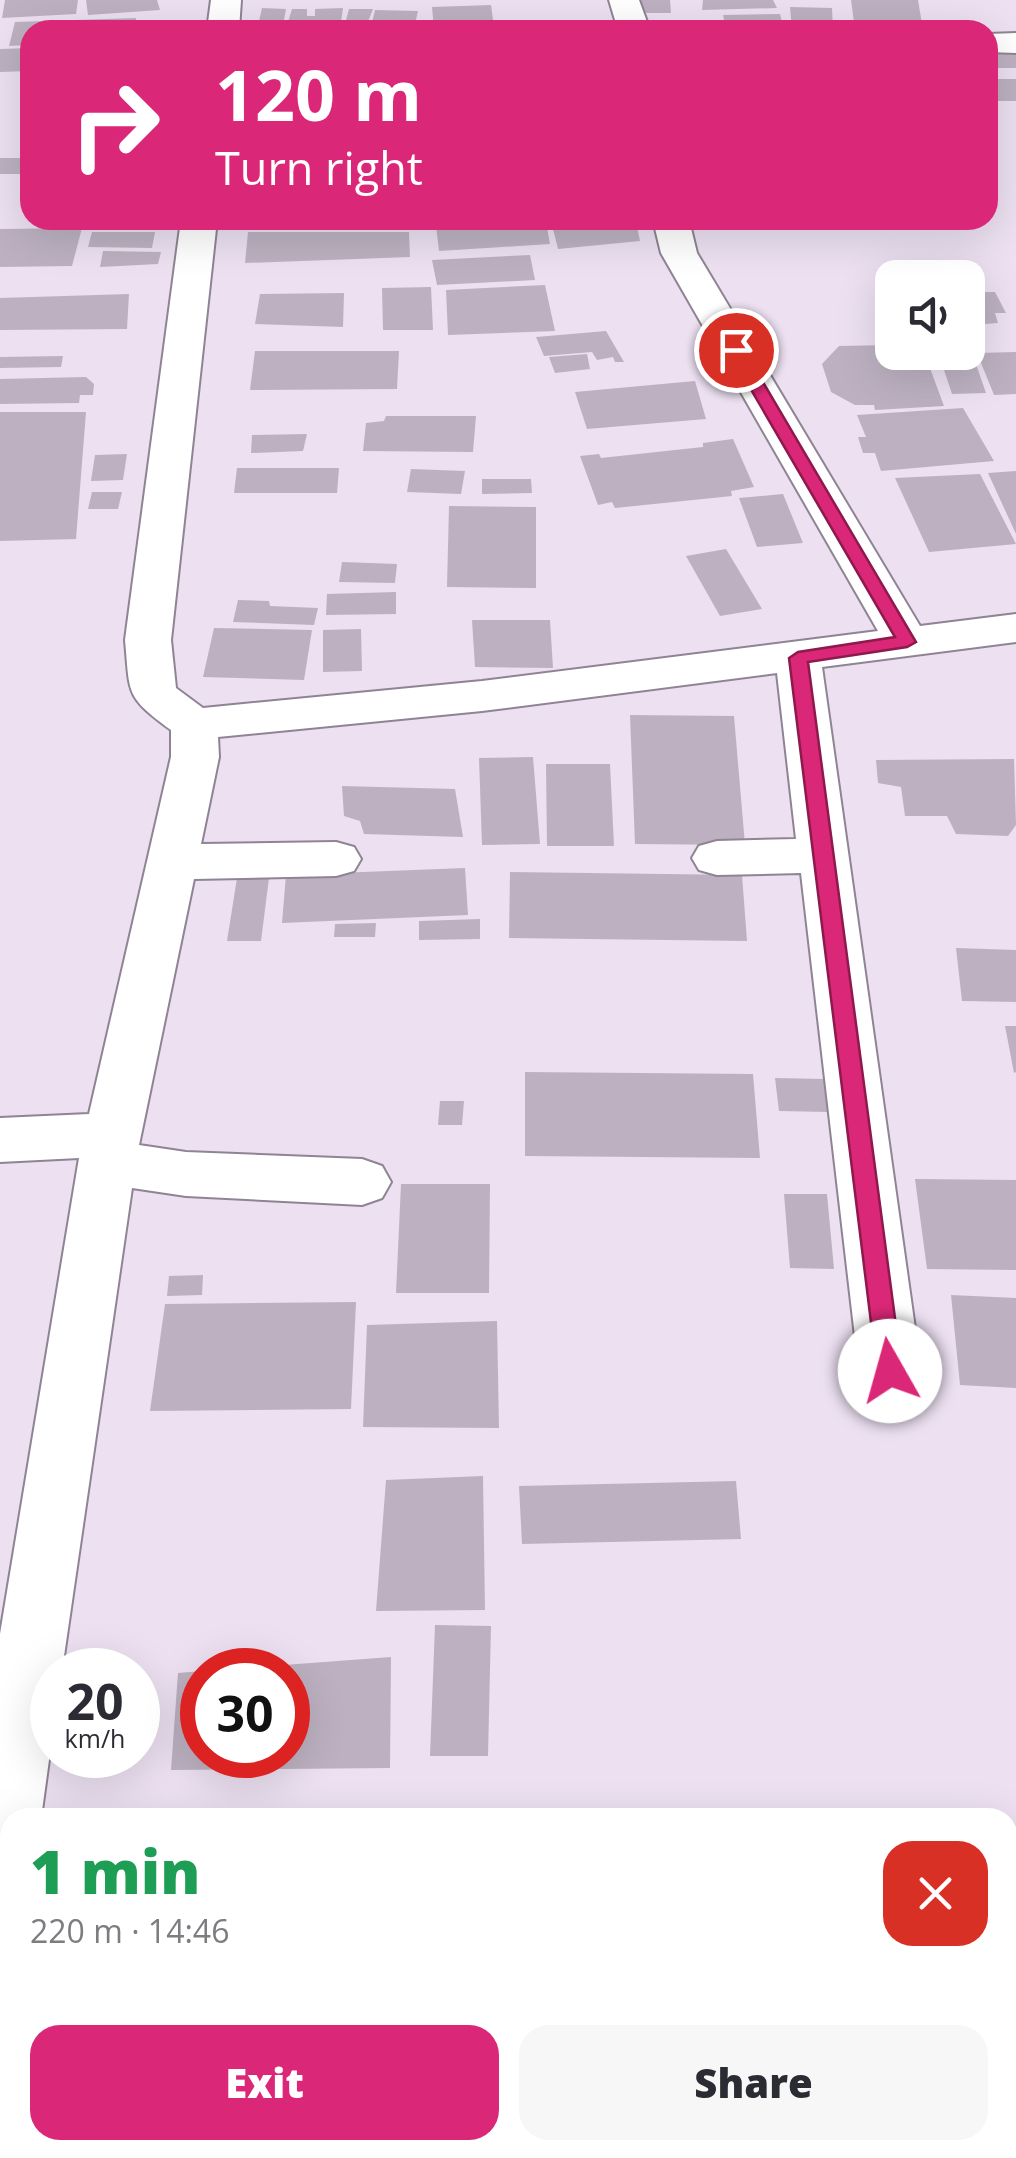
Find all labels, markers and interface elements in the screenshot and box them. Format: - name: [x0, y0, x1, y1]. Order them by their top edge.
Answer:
- text: 120 m: [215, 46, 422, 142]
- icon: right: [50, 60, 180, 190]
- text: Turn right: [215, 137, 423, 198]
- map controls: [875, 260, 985, 370]
- button: sound: [875, 260, 985, 370]
- pin: [694, 308, 779, 393]
- icon: arrive: [709, 323, 764, 378]
- position arrow: [838, 1319, 942, 1423]
- speed limit sign: 30: [180, 1648, 310, 1778]
- text: 20: [66, 1667, 124, 1735]
- text: km/h: [65, 1721, 125, 1755]
- text: 1 min: [30, 1830, 200, 1912]
- button: close: [883, 1841, 988, 1946]
- text: 220 m · 14:46: [30, 1909, 229, 1952]
- button: Exit: [30, 2025, 499, 2140]
- button: Share: [519, 2025, 988, 2140]

